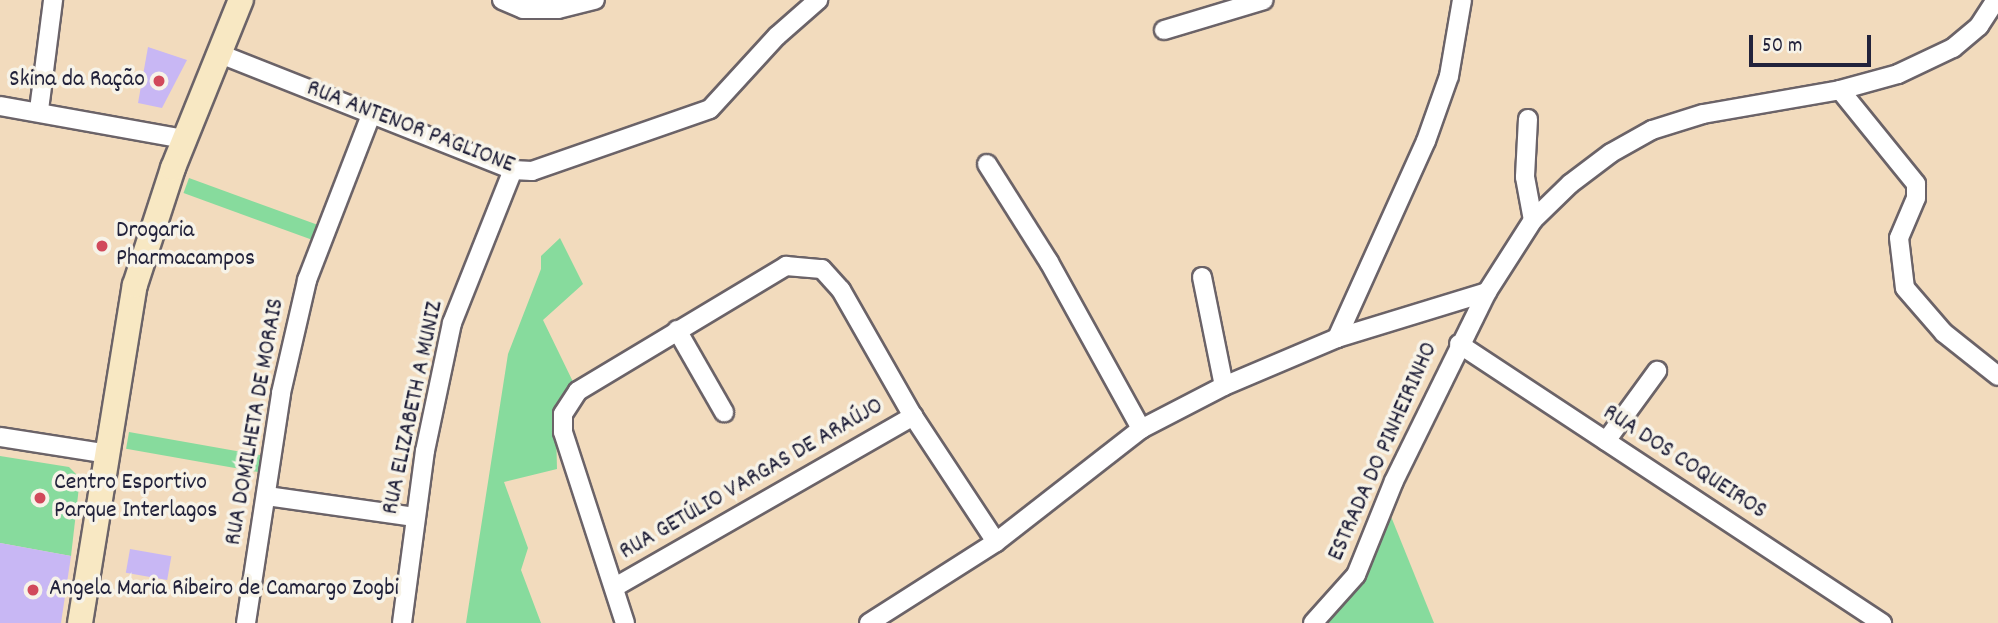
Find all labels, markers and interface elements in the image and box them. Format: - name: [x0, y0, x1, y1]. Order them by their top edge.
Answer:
- scale bar: [1753, 21, 1876, 65]
- text: 50 m: [1762, 32, 1802, 62]
- place label: Skina da Ração: [9, 67, 145, 95]
- marker: Skina da Ração: [151, 73, 167, 89]
- street label: RUA ANTENOR PAGLIONE: [302, 75, 518, 181]
- place label: Drogaria Pharmacampos: [116, 218, 255, 274]
- marker: Drogaria Pharmacampos: [94, 238, 110, 254]
- street label: RUA DOMILHETA DE MORAIS: [220, 296, 292, 548]
- street label: RUA ELIZABETH A MUNIZ: [377, 299, 451, 517]
- street label: ESTRADA DO PINHEIRINHO: [1323, 338, 1445, 566]
- street label: RUA GETÚLIO VARGAS DE ARAÚJO: [615, 393, 889, 567]
- street label: RUA DOS COQUEIROS: [1597, 399, 1771, 527]
- place label: Centro Esportivo Parque Interlagos: [54, 470, 217, 526]
- marker: Centro Esportivo Parque Interlagos: [32, 490, 48, 506]
- place label: Angela Maria Ribeiro de Camargo Zogbi: [49, 576, 399, 604]
- marker: Angela Maria Ribeiro de Camargo Zogbi: [23, 580, 43, 600]

